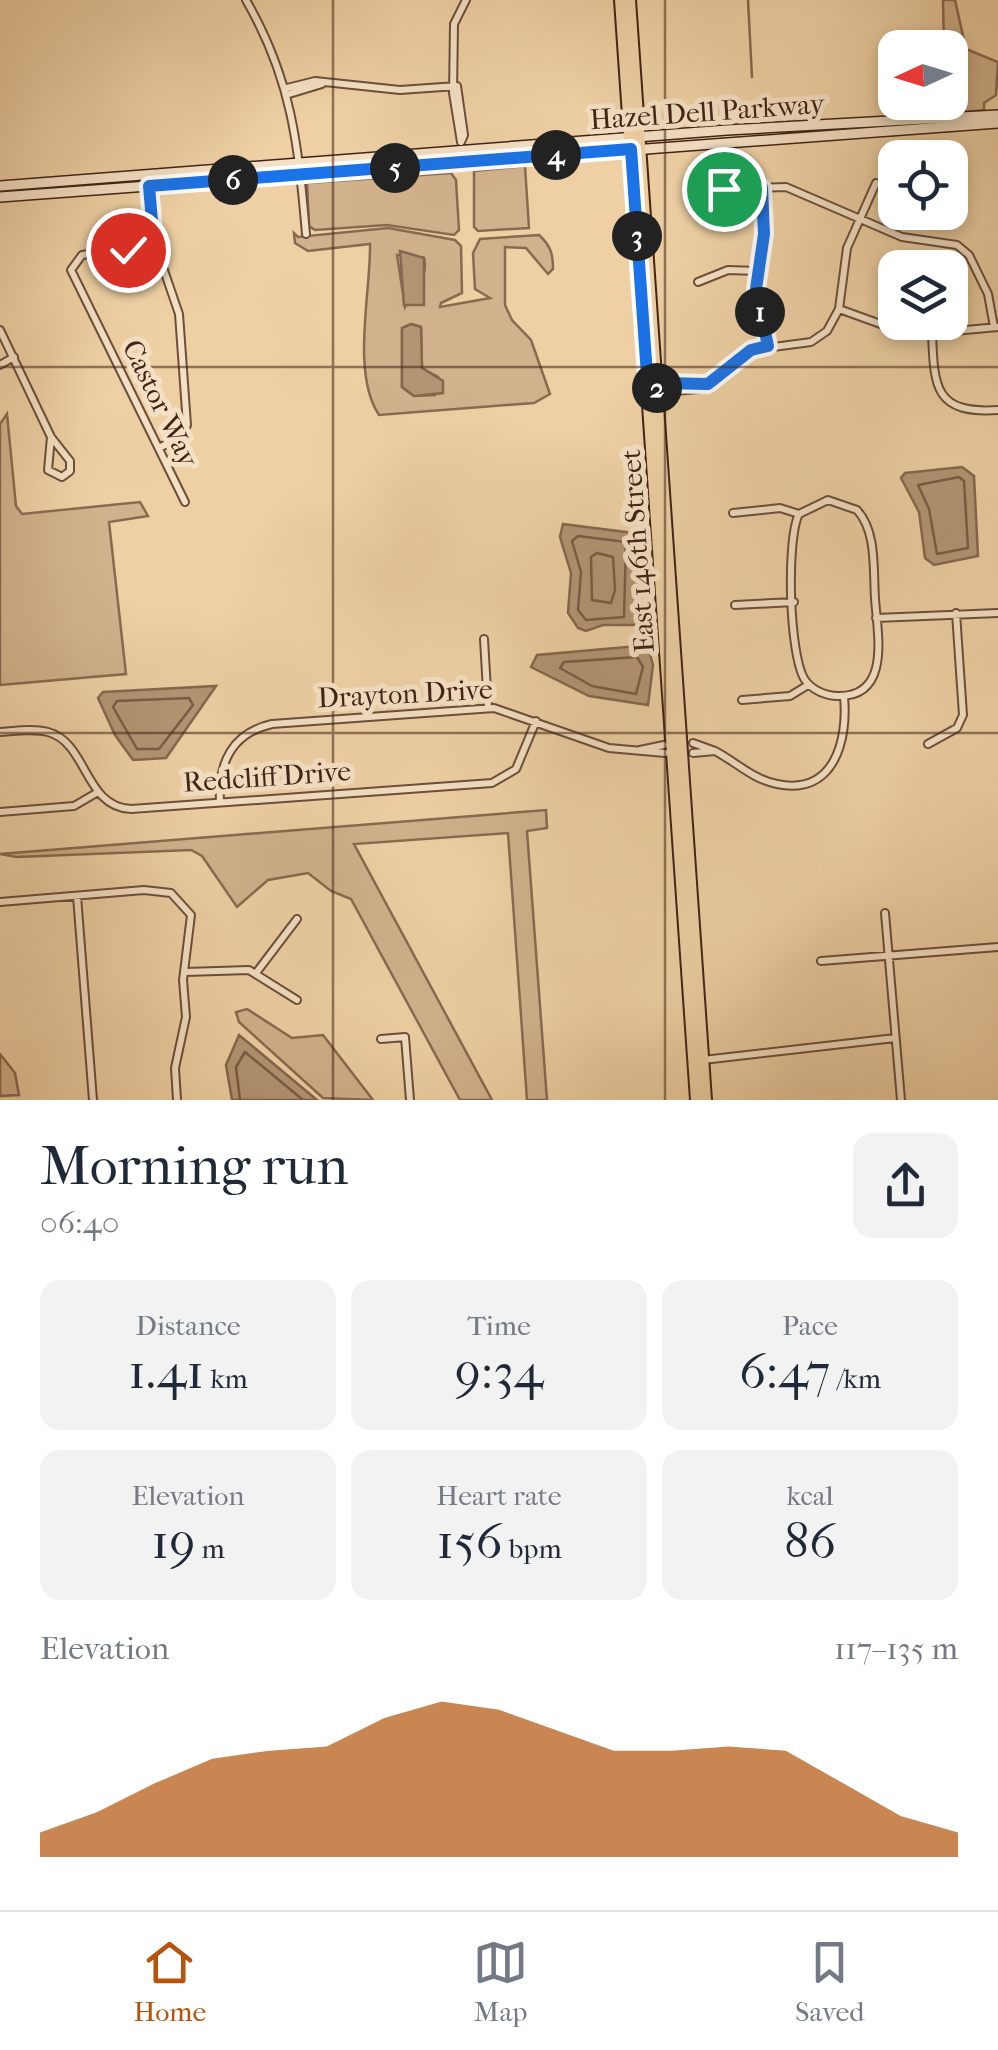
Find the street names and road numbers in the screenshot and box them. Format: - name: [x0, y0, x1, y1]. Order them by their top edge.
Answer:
- street label: Hazel Dell Parkway: [589, 87, 827, 136]
- street label: Castor Way: [116, 334, 206, 473]
- street label: East 146th Street: [614, 448, 661, 654]
- street label: Drayton Drive: [317, 672, 494, 715]
- street label: Redcliff Drive: [182, 754, 352, 799]

